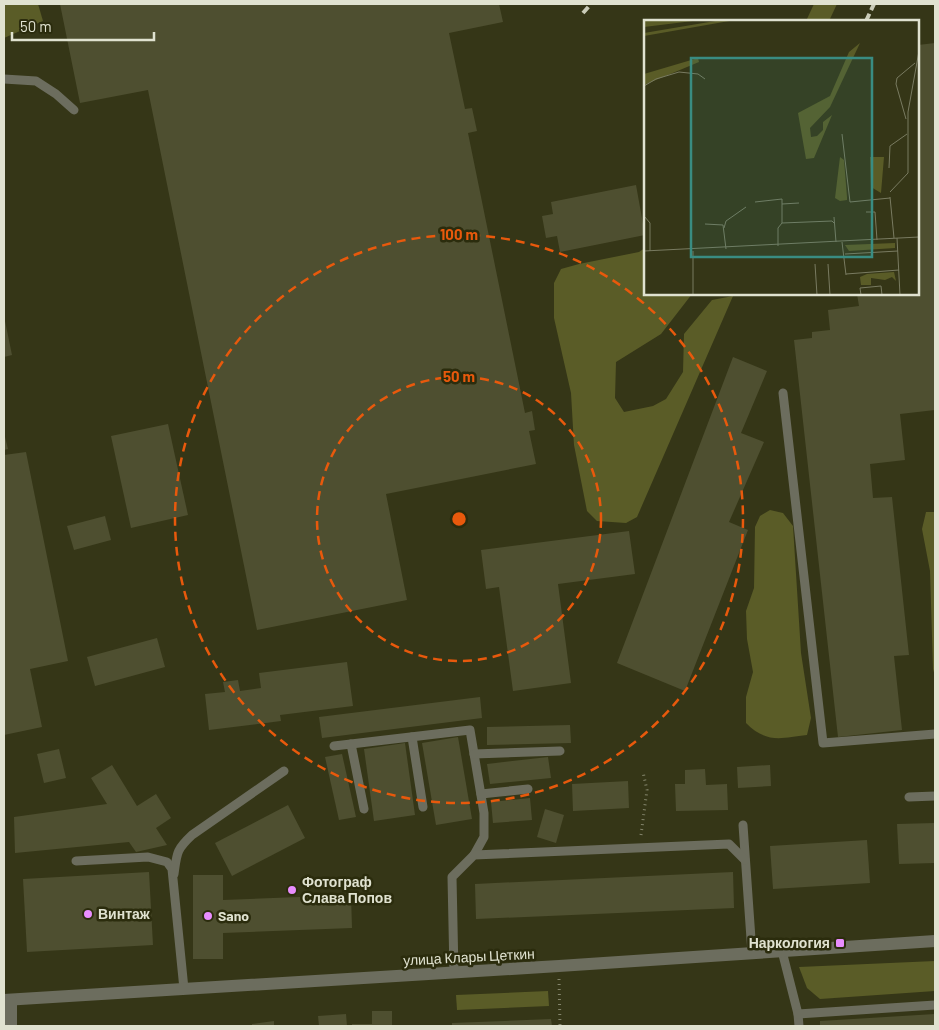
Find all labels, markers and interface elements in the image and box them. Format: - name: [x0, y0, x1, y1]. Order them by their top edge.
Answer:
- scale bar: [12, 10, 155, 42]
- text: 50 m: [20, 17, 52, 35]
- inset map: [644, 20, 919, 295]
- text: 100 m: [440, 225, 478, 243]
- text: 50 m: [443, 367, 475, 385]
- centre of rings: [450, 510, 468, 528]
- place label: Фотограф Слава Попов: [302, 873, 392, 906]
- marker: Фотограф Слава Попов: [286, 884, 298, 896]
- place label: Винтаж: [98, 905, 151, 922]
- place label: Sano: [218, 907, 249, 924]
- marker: Винтаж: [82, 908, 94, 920]
- marker: Sano: [202, 910, 214, 922]
- place label: Наркология: [749, 934, 830, 951]
- marker: Наркология: [834, 937, 846, 949]
- street label: улица Клары Цеткин: [403, 945, 535, 968]

